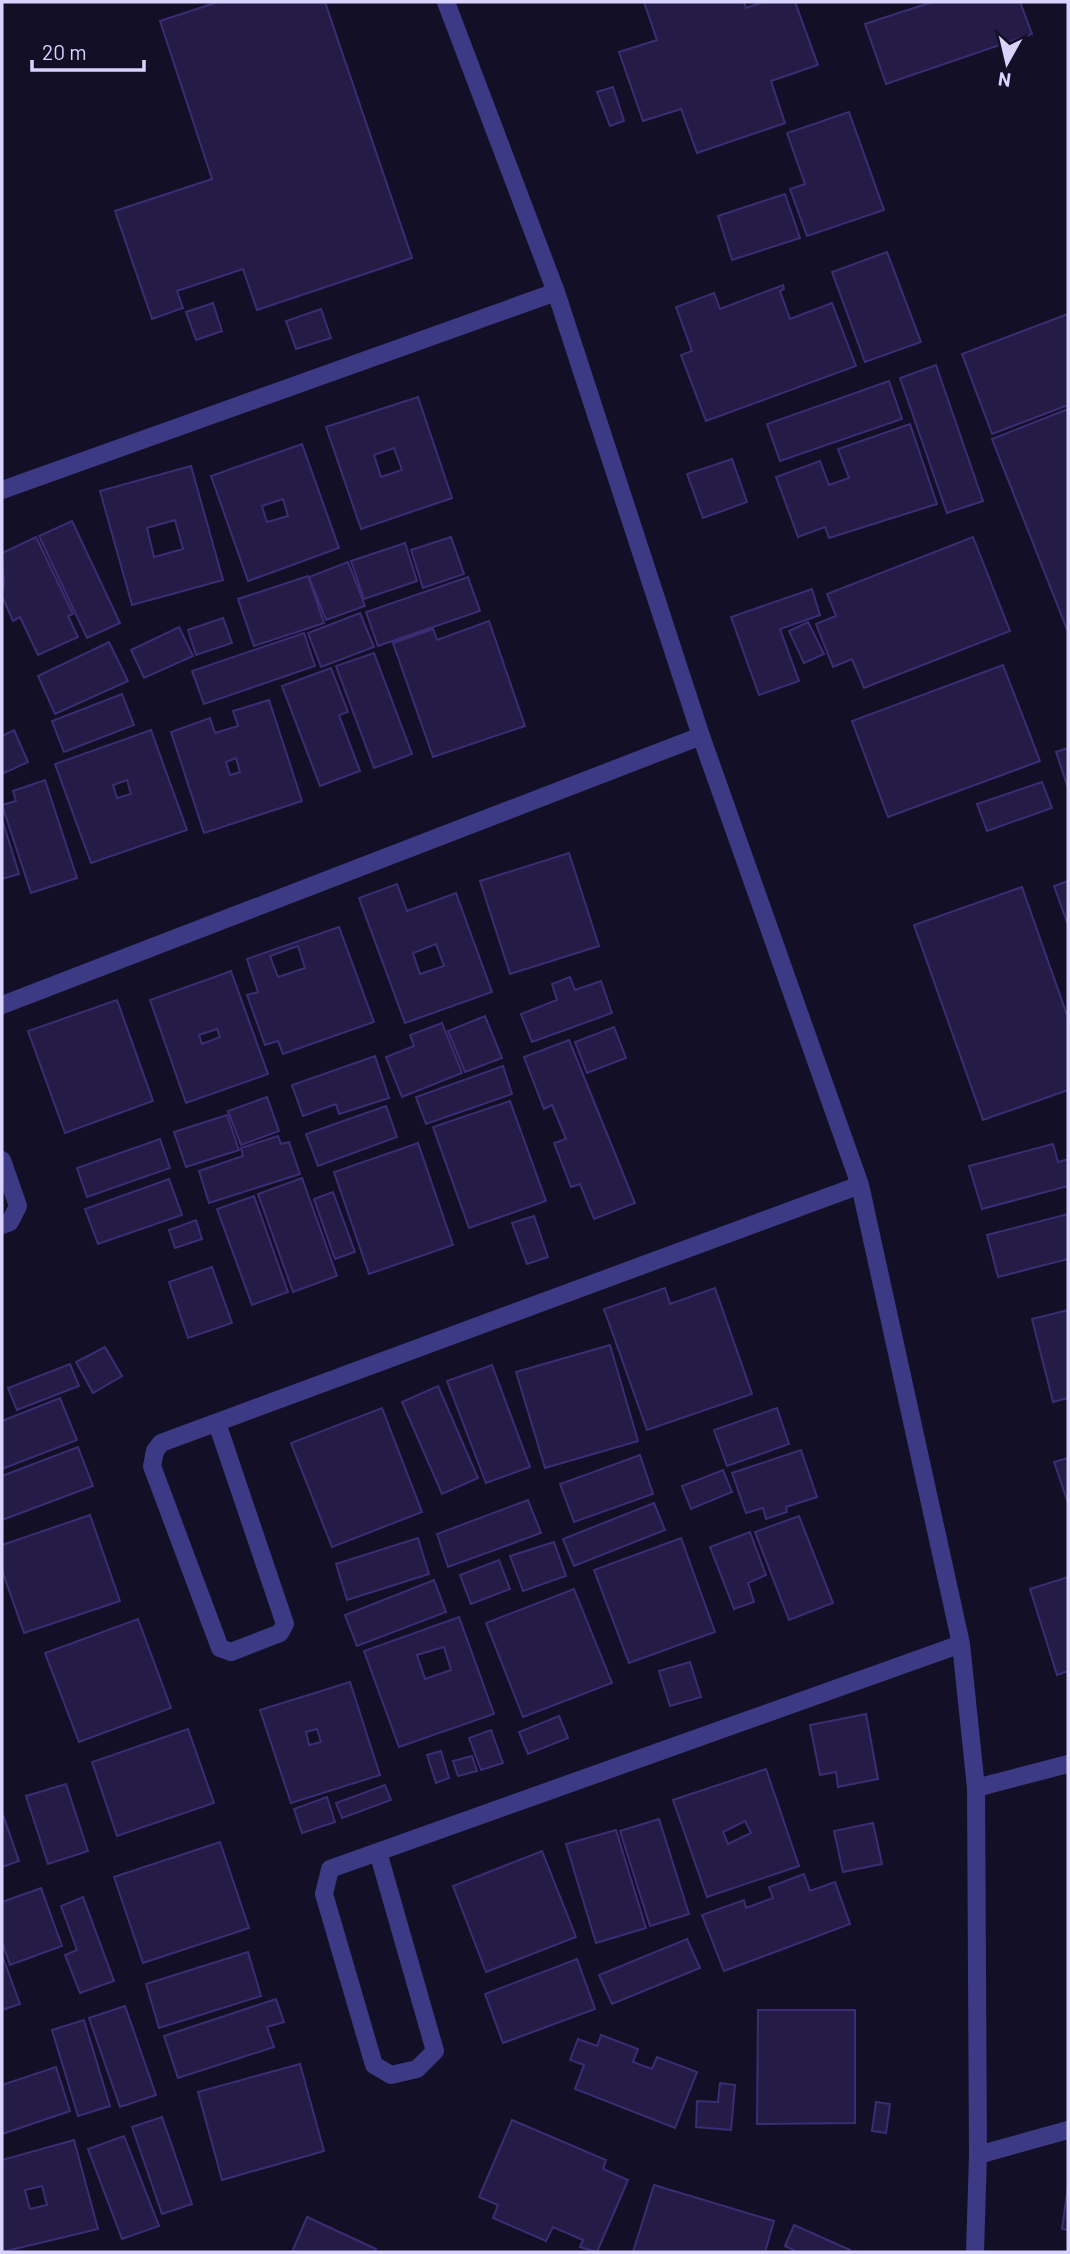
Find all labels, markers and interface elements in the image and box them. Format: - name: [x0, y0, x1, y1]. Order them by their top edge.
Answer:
- scale bar: [32, 28, 144, 72]
- north arrow: [972, 28, 1042, 98]
- text: 20 m: [42, 39, 87, 64]
- text: N: [997, 68, 1012, 93]

